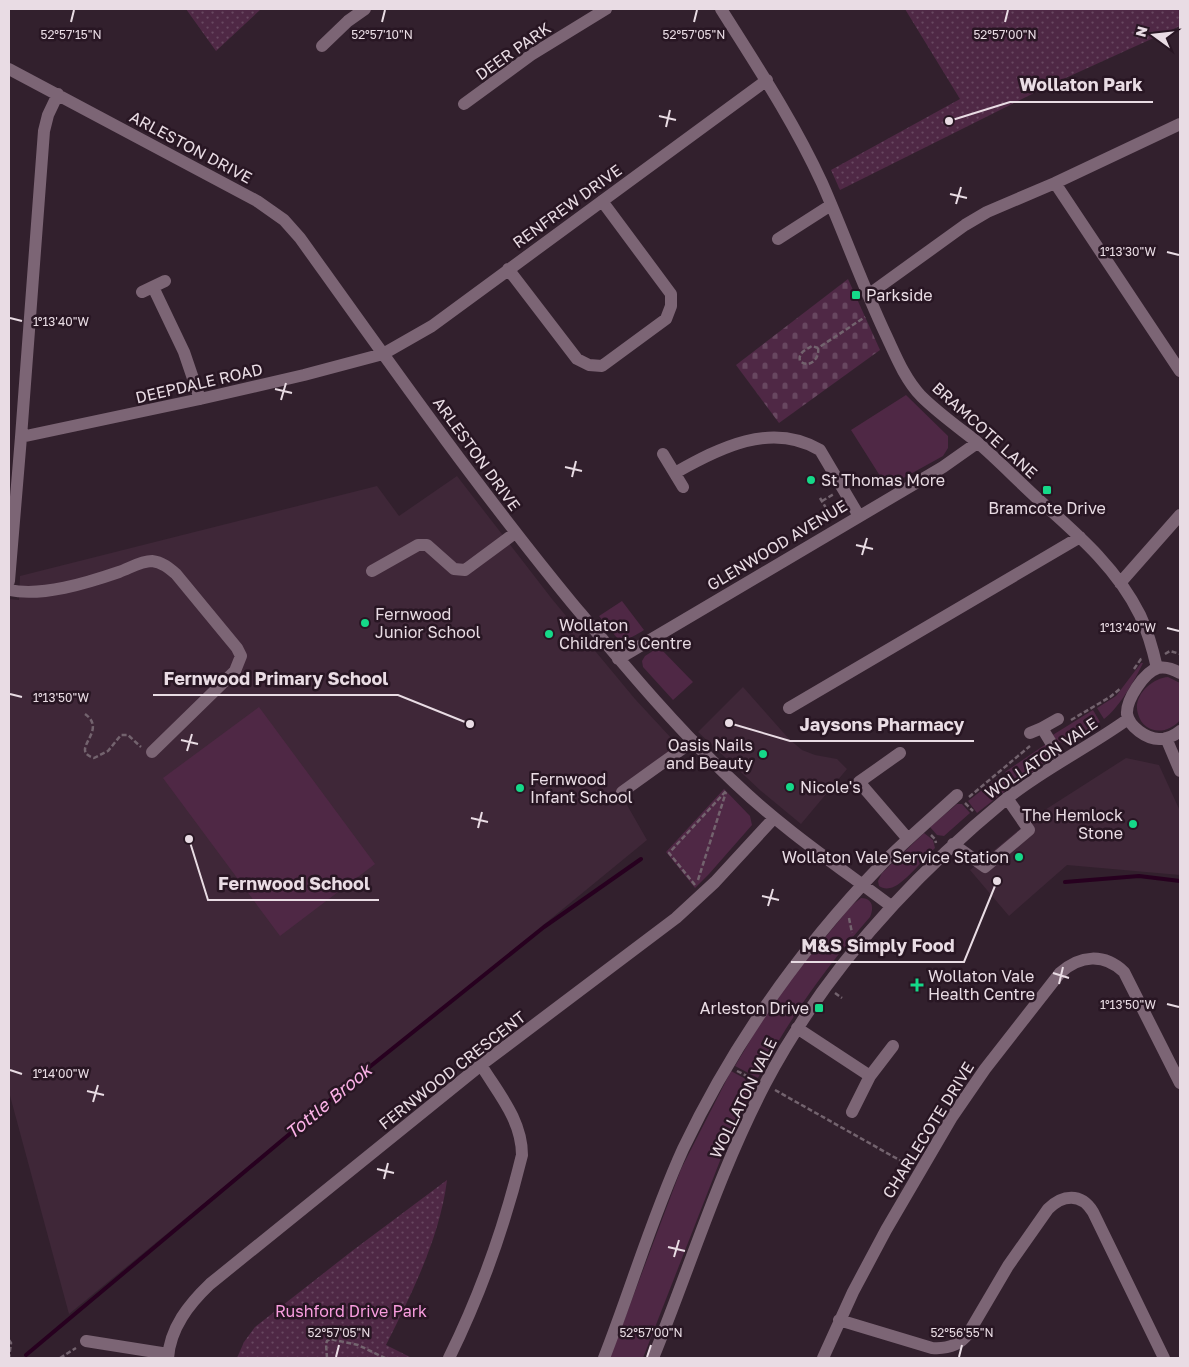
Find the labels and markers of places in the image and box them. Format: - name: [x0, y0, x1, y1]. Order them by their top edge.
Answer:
- callout: Wollaton Park: [1010, 69, 1153, 102]
- place label: Parkside: [866, 285, 933, 305]
- marker: Parkside: [850, 289, 862, 301]
- place label: St Thomas More: [821, 470, 945, 490]
- marker: St Thomas More: [805, 474, 817, 486]
- marker: Bramcote Drive: [1041, 484, 1053, 496]
- place label: Bramcote Drive: [988, 498, 1106, 518]
- place label: Fernwood Junior School: [375, 604, 481, 642]
- place label: Wollaton Children's Centre: [559, 615, 691, 653]
- marker: Fernwood Junior School: [359, 617, 371, 629]
- marker: Wollaton Children's Centre: [543, 628, 555, 640]
- callout: Fernwood Primary School: [153, 662, 398, 695]
- callout: Jaysons Pharmacy: [790, 708, 974, 741]
- place label: Oasis Nails and Beauty: [666, 735, 753, 773]
- marker: Oasis Nails and Beauty: [757, 748, 769, 760]
- place label: Fernwood Infant School: [530, 769, 633, 807]
- place label: Nicole's: [800, 777, 861, 797]
- marker: Nicole's: [784, 781, 796, 793]
- marker: Fernwood Infant School: [514, 782, 526, 794]
- place label: The Hemlock Stone: [1022, 805, 1123, 843]
- marker: The Hemlock Stone: [1127, 818, 1139, 830]
- place label: Wollaton Vale Service Station: [782, 847, 1009, 867]
- marker: Wollaton Vale Service Station: [1013, 851, 1025, 863]
- callout: Fernwood School: [208, 867, 379, 900]
- callout: M&S Simply Food: [791, 929, 964, 962]
- place label: Wollaton Vale Health Centre: [928, 966, 1035, 1004]
- marker: Wollaton Vale Health Centre: [910, 978, 924, 992]
- place label: Arleston Drive: [700, 998, 809, 1018]
- marker: Arleston Drive: [813, 1002, 825, 1014]

